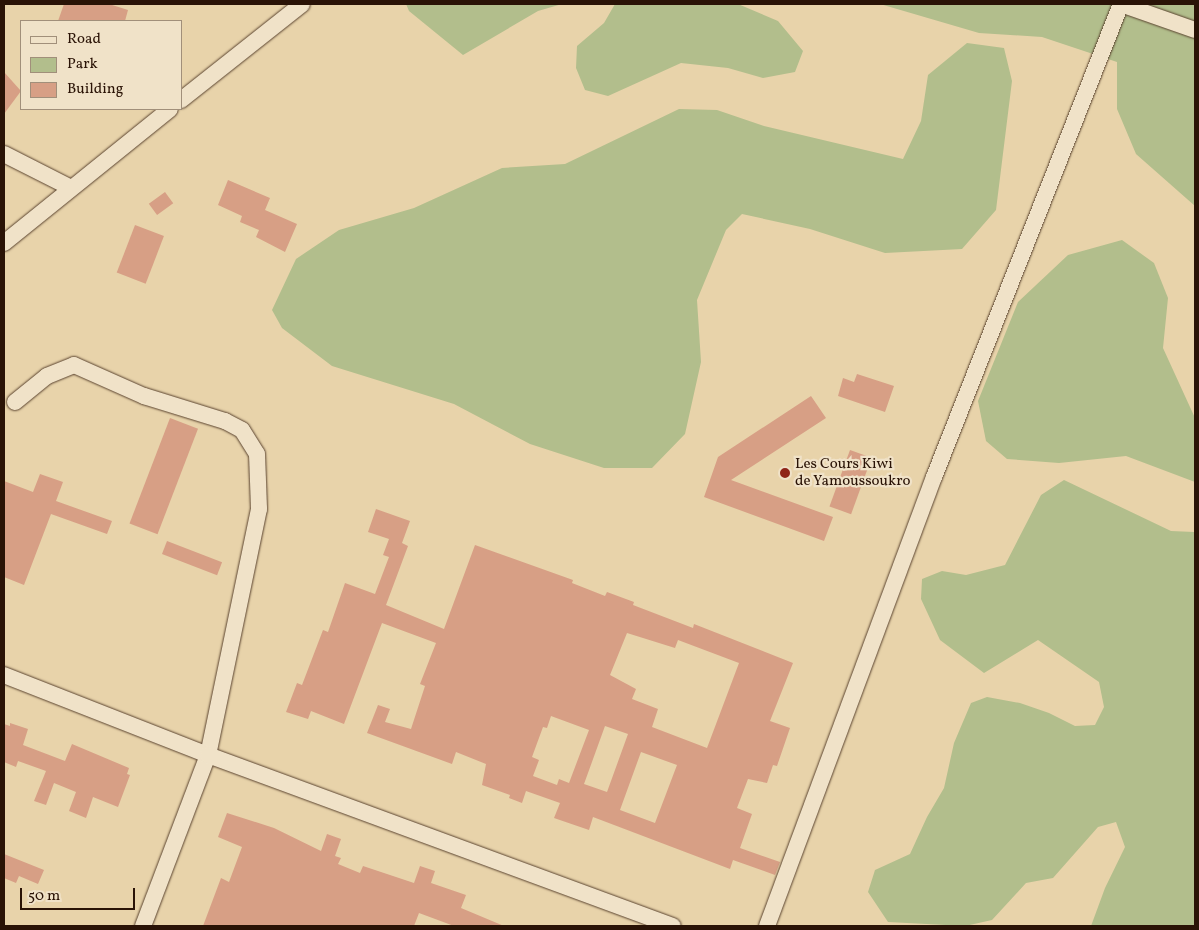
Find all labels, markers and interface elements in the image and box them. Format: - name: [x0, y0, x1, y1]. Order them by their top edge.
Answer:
- legend: [20, 20, 182, 110]
- text: Road: [67, 29, 101, 50]
- text: Park: [67, 54, 98, 75]
- text: Building: [67, 79, 123, 100]
- place label: Les Cours Kiwi de Yamoussoukro: [795, 455, 911, 490]
- marker: Les Cours Kiwi de Yamoussoukro: [779, 467, 791, 479]
- scale bar: [22, 878, 138, 910]
- text: 50 m: [28, 886, 60, 907]

